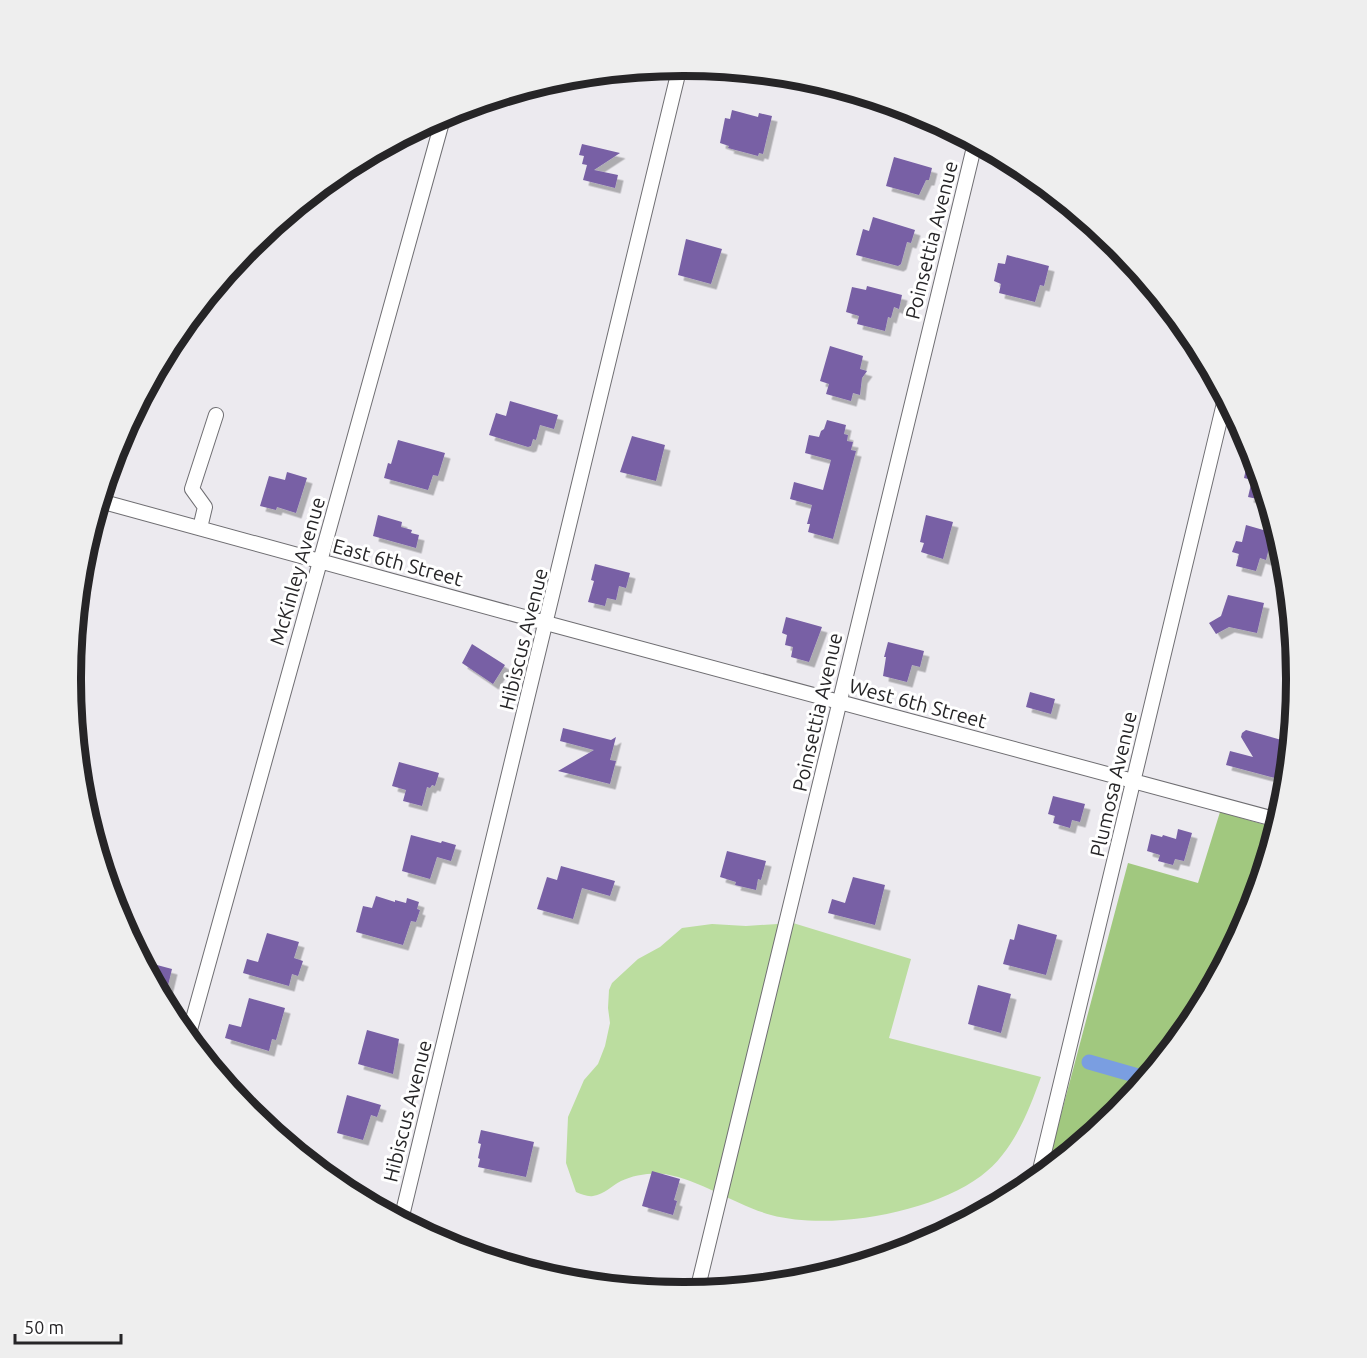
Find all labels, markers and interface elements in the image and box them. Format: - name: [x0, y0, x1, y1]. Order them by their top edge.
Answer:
- street label: Poinsettia Avenue: [900, 158, 962, 322]
- street label: McKinley Avenue: [265, 494, 329, 648]
- street label: East 6th Street: [331, 534, 466, 590]
- street label: Hibiscus Avenue: [494, 566, 552, 712]
- street label: Poinsettia Avenue: [788, 630, 846, 794]
- street label: West 6th Street: [847, 674, 989, 732]
- street label: Plumosa Avenue: [1085, 709, 1141, 859]
- street label: Hibiscus Avenue: [378, 1038, 436, 1184]
- scale bar: [15, 1307, 122, 1345]
- text: 50 m: [24, 1317, 64, 1337]

